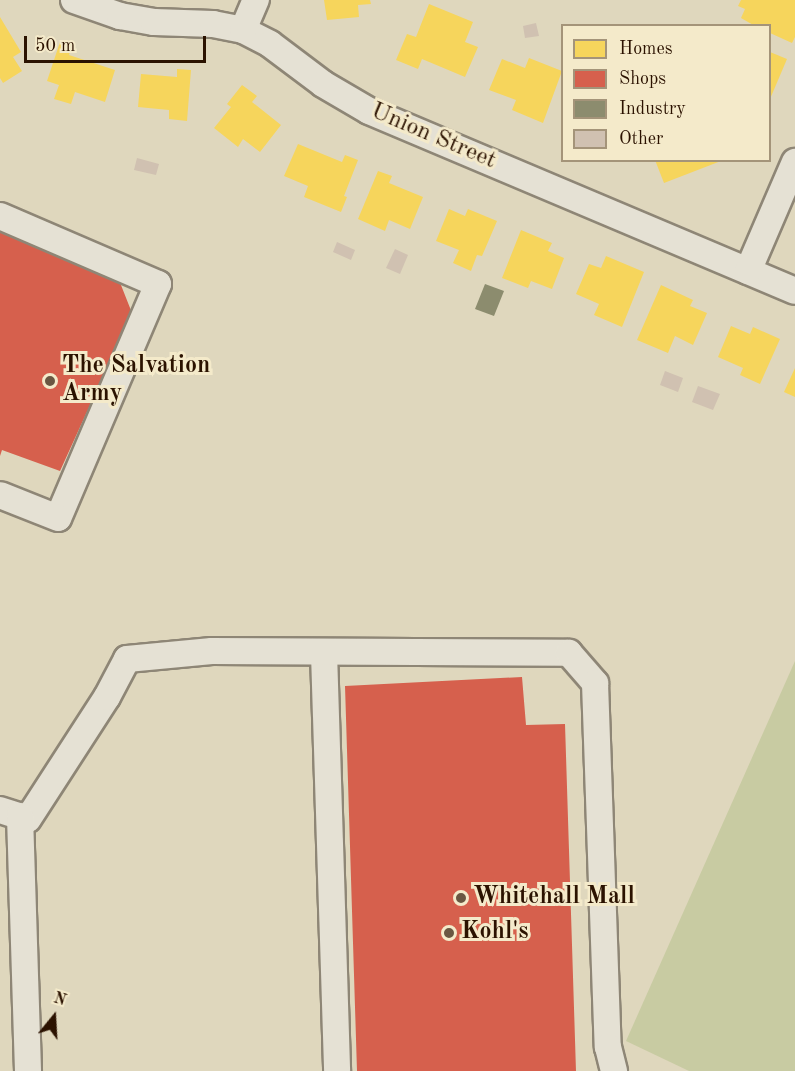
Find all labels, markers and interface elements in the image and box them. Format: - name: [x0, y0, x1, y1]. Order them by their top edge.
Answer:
- scale bar: [27, 24, 208, 62]
- legend: [561, 24, 771, 162]
- text: 50 m: [35, 37, 75, 55]
- text: Homes: [619, 40, 673, 58]
- text: Shops: [619, 70, 666, 88]
- street label: Union Street: [366, 98, 500, 176]
- text: Industry: [619, 100, 686, 118]
- text: Other: [619, 130, 663, 148]
- place label: The Salvation Army: [62, 353, 210, 409]
- marker: The Salvation Army: [43, 374, 57, 388]
- place label: Whitehall Mall: [473, 884, 635, 912]
- marker: Whitehall Mall: [454, 891, 468, 905]
- place label: Kohl's: [461, 919, 528, 947]
- marker: Kohl's: [442, 926, 456, 940]
- north arrow: [24, 987, 84, 1047]
- text: N: [51, 990, 68, 1009]

